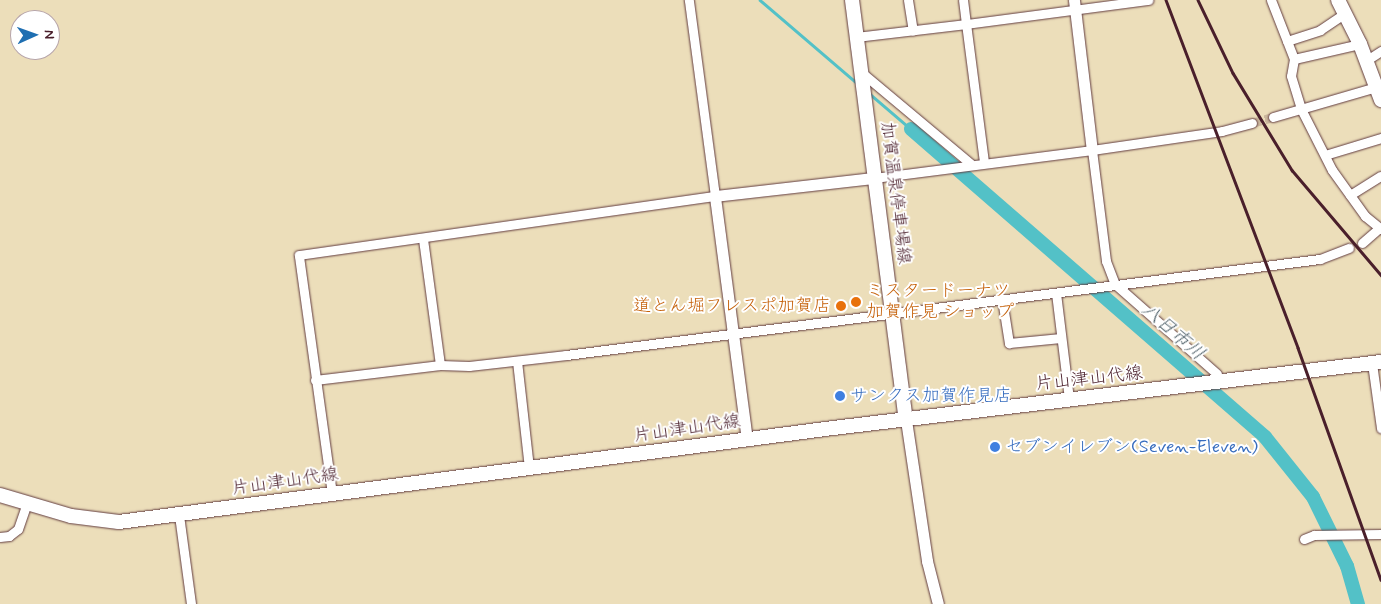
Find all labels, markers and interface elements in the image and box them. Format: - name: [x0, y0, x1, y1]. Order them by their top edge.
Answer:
- north arrow: [10, 10, 60, 60]
- text: N: [40, 30, 58, 39]
- street label: 加賀温泉停車場線: [876, 120, 914, 266]
- place label: ミスタードーナツ 加賀作見 ショップ: [866, 281, 1015, 324]
- place label: 道とん堀フレスポ加賀店: [633, 295, 831, 317]
- marker: ミスタードーナツ 加賀作見 ショップ: [850, 296, 862, 308]
- water label: 八日市川: [1137, 298, 1209, 366]
- marker: 道とん堀フレスポ加賀店: [835, 300, 847, 312]
- street label: 片山津山代線: [1034, 363, 1144, 395]
- place label: サンクス加賀作見店: [850, 385, 1012, 407]
- marker: サンクス加賀作見店: [834, 390, 846, 402]
- street label: 片山津山代線: [632, 411, 742, 447]
- place label: セブンイレブン(Seven-Eleven): [1005, 436, 1258, 458]
- marker: セブンイレブン(Seven-Eleven): [989, 441, 1001, 453]
- street label: 片山津山代線: [230, 464, 340, 500]

